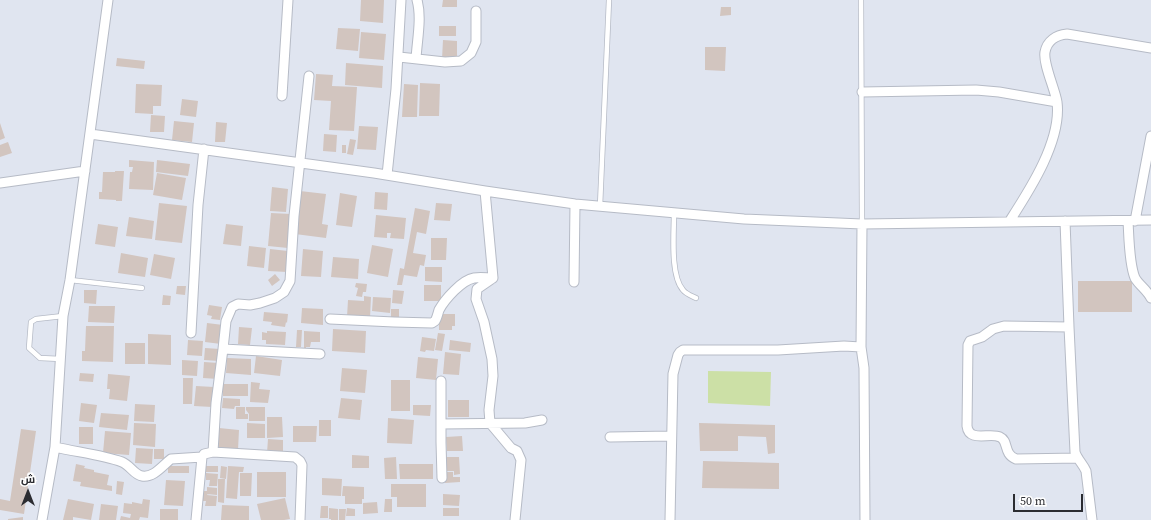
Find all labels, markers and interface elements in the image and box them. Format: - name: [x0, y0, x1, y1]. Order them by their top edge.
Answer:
- north arrow: [8, 472, 48, 512]
- text: ش: [21, 472, 35, 487]
- scale bar: [1015, 486, 1085, 512]
- text: 50 m: [1020, 493, 1046, 509]

